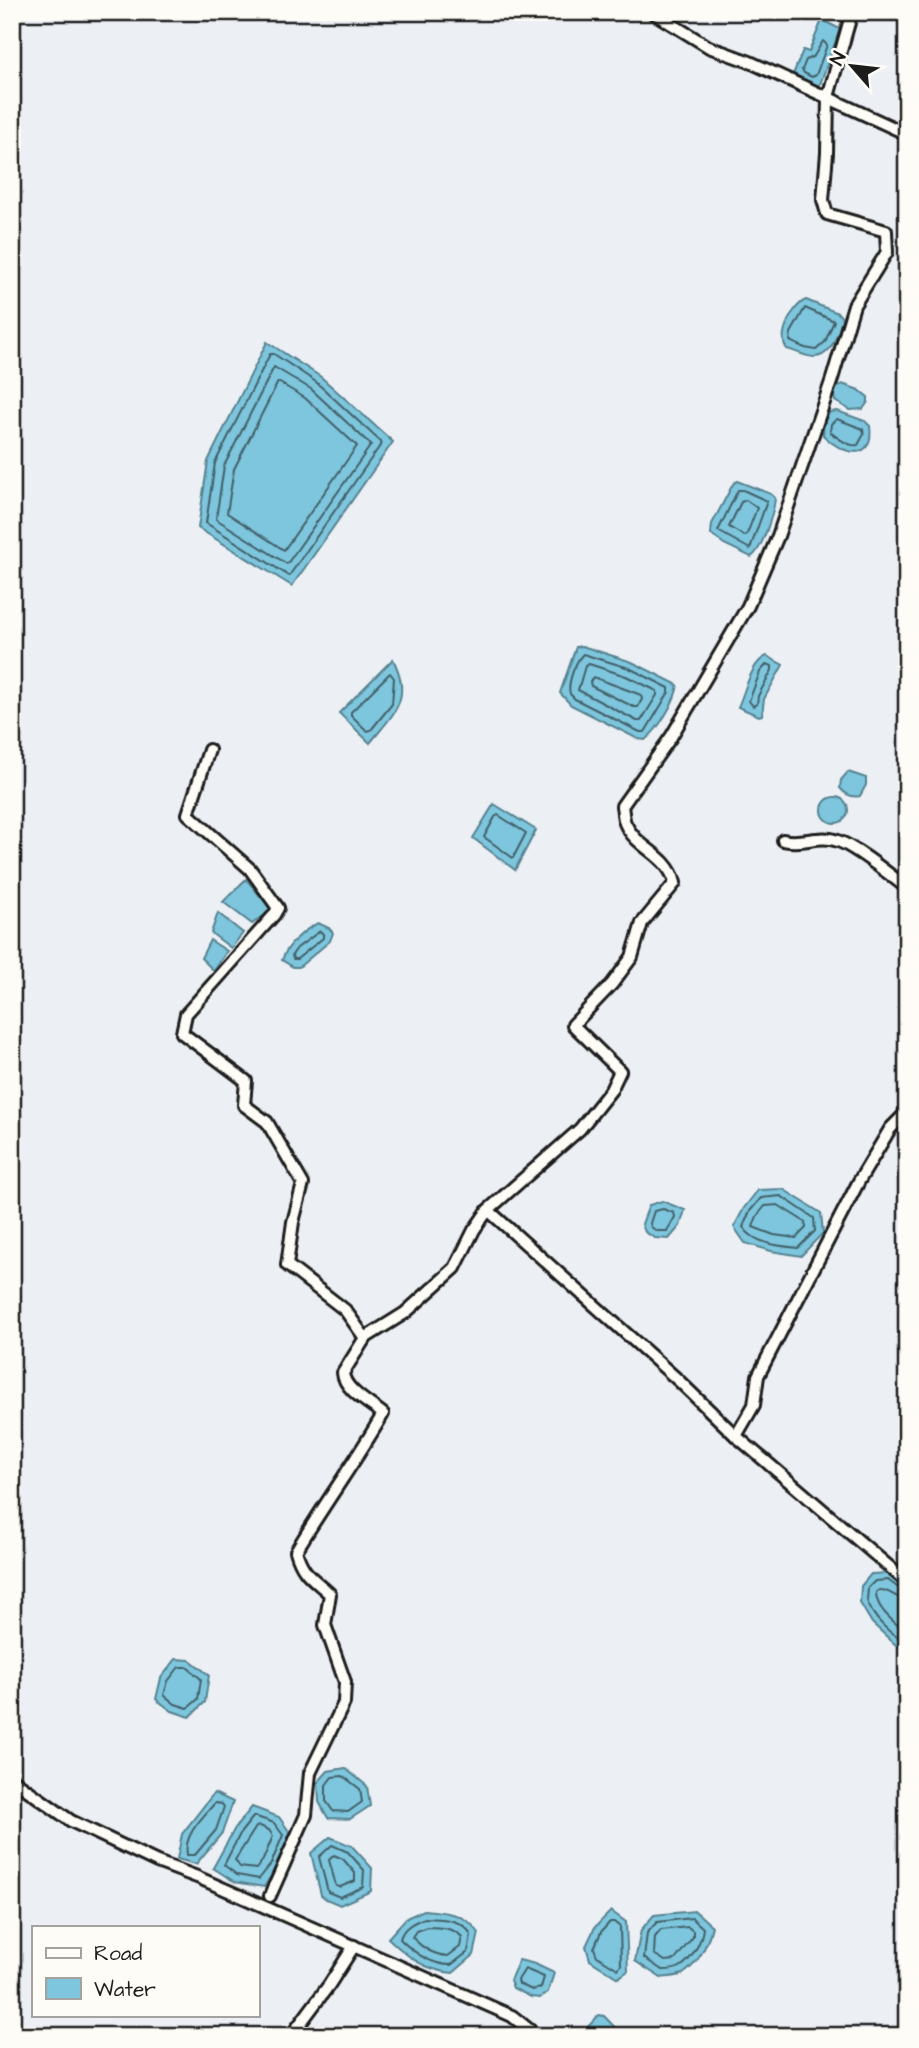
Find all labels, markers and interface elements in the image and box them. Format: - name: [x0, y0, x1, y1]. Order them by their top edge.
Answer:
- north arrow: [818, 32, 888, 102]
- text: N: [824, 47, 853, 70]
- legend: [32, 1926, 259, 2016]
- text: Road: [94, 1939, 142, 1968]
- text: Water: [94, 1975, 156, 2004]

